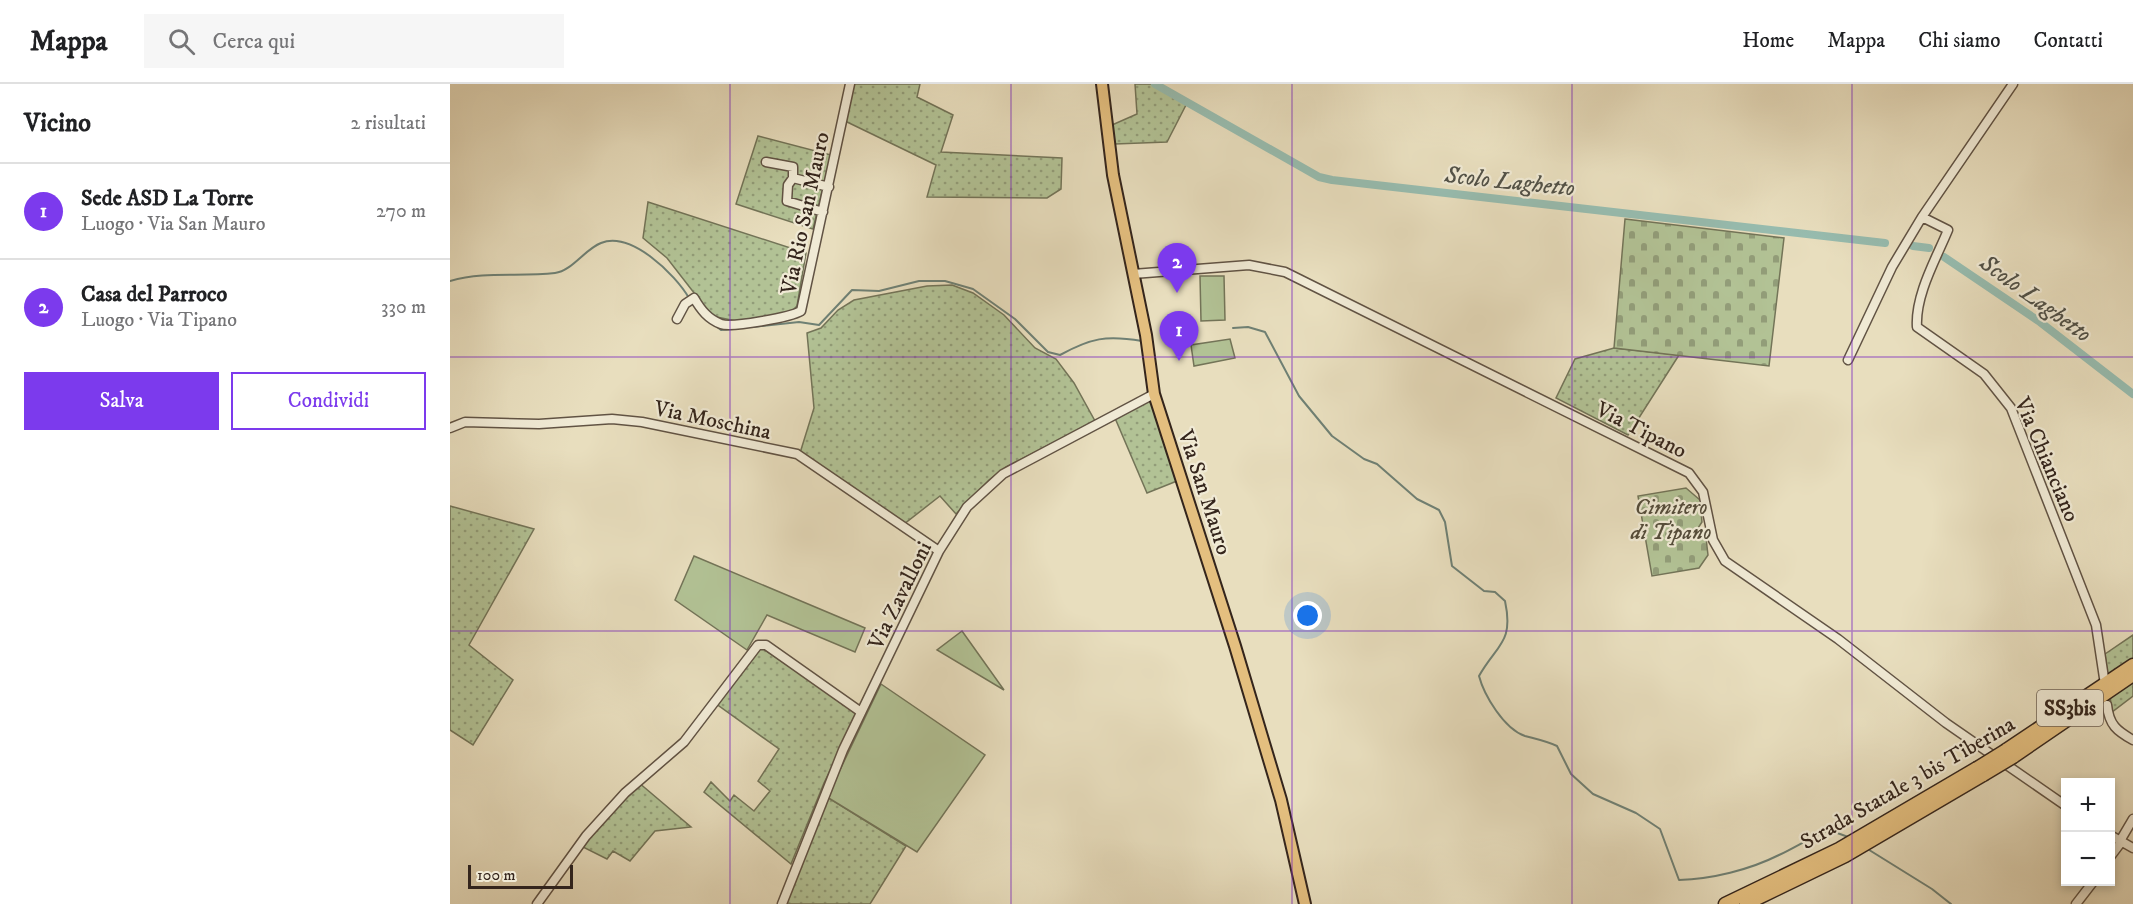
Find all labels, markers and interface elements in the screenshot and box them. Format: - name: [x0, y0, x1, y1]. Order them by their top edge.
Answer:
- search box: [144, 14, 564, 68]
- text: Mappa: [30, 24, 108, 59]
- icon: search: [165, 25, 198, 58]
- text: Cerca qui: [213, 28, 295, 55]
- text: Home: [1742, 28, 1794, 54]
- text: Mappa: [1827, 28, 1885, 54]
- text: Chi siamo: [1918, 28, 2000, 54]
- text: Contatti: [2033, 28, 2103, 54]
- text: Vicino: [24, 107, 91, 140]
- text: 2 risultati: [351, 111, 426, 136]
- street label: Via Rio San Mauro: [775, 130, 836, 298]
- water label: Scolo Laghetto: [1442, 160, 1577, 204]
- text: Sede ASD La Torre: [81, 185, 253, 212]
- text: 1: [40, 199, 47, 224]
- text: 270 m: [376, 199, 426, 224]
- text: Luogo · Via San Mauro: [81, 212, 265, 237]
- pin: 2: [1158, 244, 1196, 293]
- water label: Scolo Laghetto: [1973, 248, 2097, 349]
- text: Casa del Parroco: [81, 281, 227, 308]
- text: 2: [39, 295, 48, 320]
- text: 330 m: [381, 295, 426, 320]
- text: Luogo · Via Tipano: [81, 308, 237, 333]
- pin: 1: [1160, 312, 1198, 361]
- button: Salva: [24, 372, 219, 430]
- button: Condividi: [231, 372, 426, 430]
- street label: Via Chianciano: [2008, 392, 2085, 526]
- street label: Via Moschina: [651, 395, 774, 446]
- street label: Via Tipano: [1591, 396, 1691, 465]
- street label: Via San Mauro: [1171, 426, 1237, 558]
- park label: Cimitero di Tipano: [1630, 494, 1711, 546]
- street label: Via Zavalloni: [862, 537, 938, 655]
- your location: [1293, 601, 1322, 630]
- road number: SS3bis: [2037, 690, 2103, 726]
- street label: Strada Statale 3 bis Tiberina: [1796, 711, 2020, 856]
- map controls: [2061, 778, 2115, 886]
- button: +: [2061, 778, 2115, 832]
- button: −: [2061, 832, 2115, 886]
- scale bar: [468, 862, 573, 890]
- text: 100 m: [477, 865, 516, 885]

